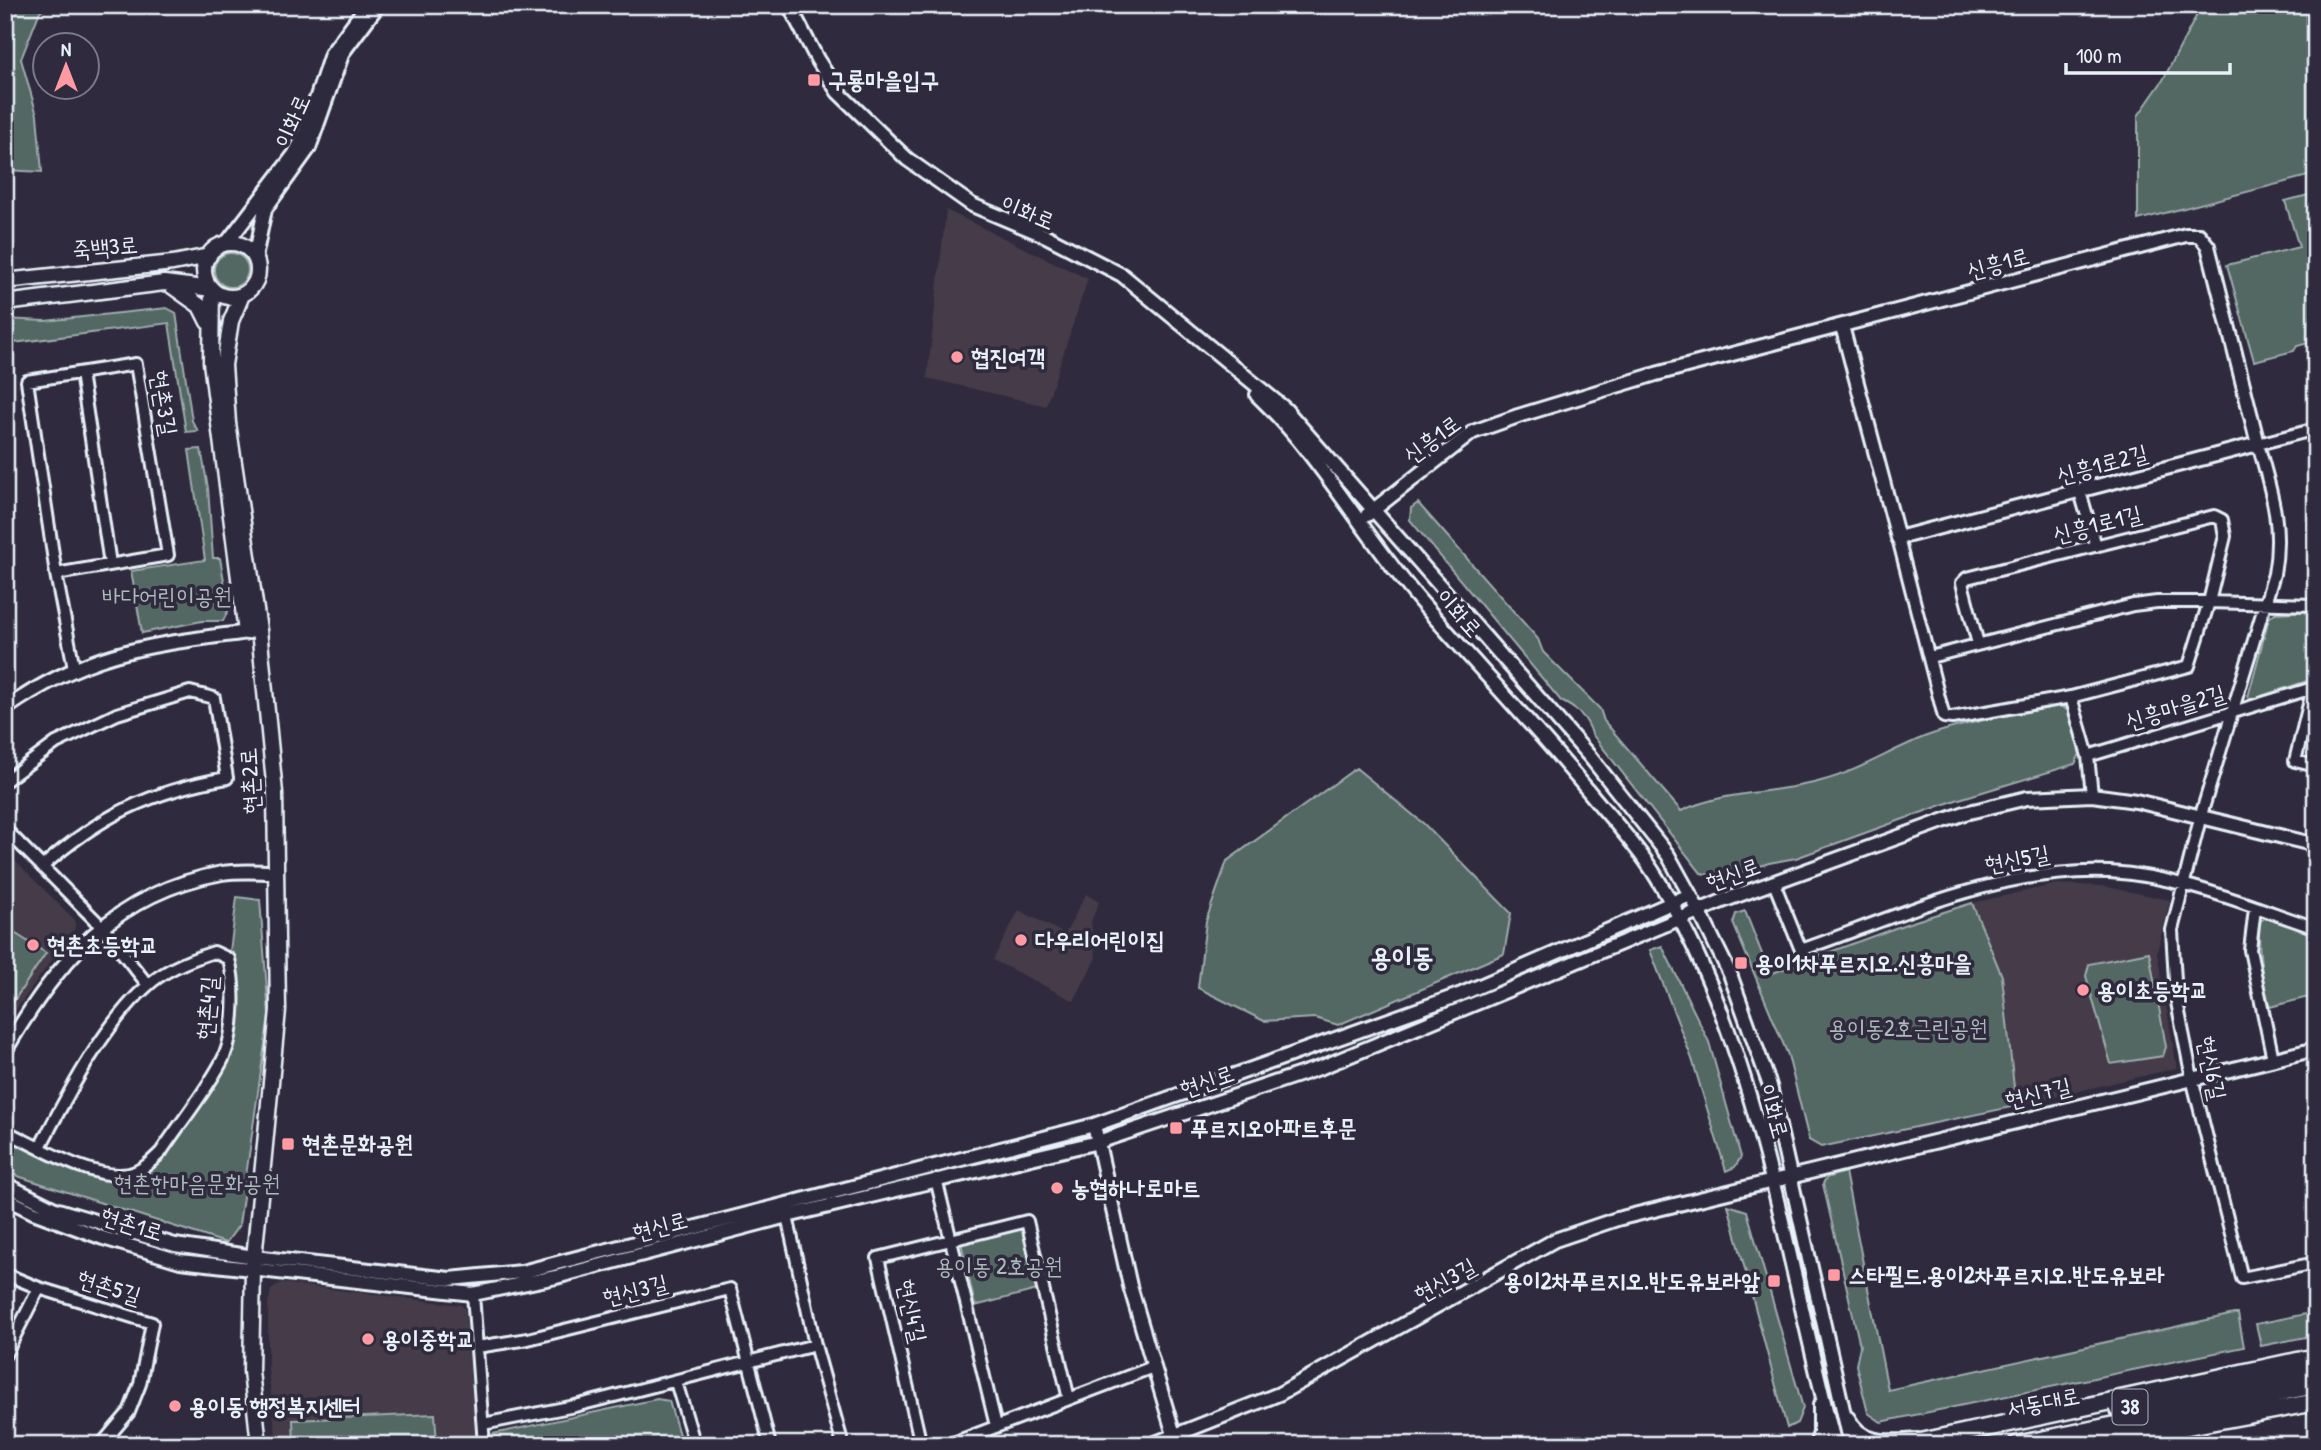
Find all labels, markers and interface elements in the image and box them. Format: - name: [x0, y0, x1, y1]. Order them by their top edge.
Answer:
- north arrow: [32, 32, 102, 102]
- scale bar: [2066, 32, 2230, 76]
- text: N: [61, 36, 71, 62]
- text: 100 m: [2076, 41, 2122, 70]
- place label: 구룡마을입구: [828, 64, 939, 95]
- marker: 구룡마을입구: [806, 72, 822, 88]
- street label: 이화로: [266, 89, 317, 152]
- street label: 이화로: [997, 187, 1060, 236]
- street label: 죽백3로: [71, 228, 139, 265]
- street label: 신흥1로: [1963, 239, 2033, 286]
- place label: 협진여객: [971, 341, 1045, 372]
- marker: 협진여객: [949, 349, 965, 365]
- street label: 현촌3길: [144, 368, 185, 438]
- street label: 신흥1로: [1397, 407, 1467, 470]
- street label: 신흥1로2길: [2053, 436, 2151, 491]
- street label: 신흥1로1길: [2049, 497, 2145, 550]
- park label: 바다어린이공원: [102, 580, 232, 611]
- street label: 이화로: [1429, 582, 1489, 644]
- street label: 신흥마을2길: [2121, 677, 2229, 736]
- street label: 현촌2로: [232, 747, 267, 815]
- street label: 현신5길: [1982, 837, 2052, 880]
- street label: 현신로: [1701, 849, 1764, 898]
- place label: 다우리어린이집: [1035, 924, 1165, 955]
- place label: 현촌초등학교: [47, 929, 158, 960]
- marker: 다우리어린이집: [1013, 932, 1029, 948]
- marker: 현촌초등학교: [25, 937, 41, 953]
- district label: 용이동: [1371, 939, 1433, 974]
- place label: 용이1차푸르지오.신흥마을: [1755, 947, 1972, 978]
- marker: 용이1차푸르지오.신흥마을: [1733, 955, 1749, 971]
- place label: 용이초등학교: [2097, 974, 2208, 1005]
- street label: 현촌4길: [189, 975, 224, 1041]
- marker: 용이초등학교: [2075, 982, 2091, 998]
- park label: 용이동2호근린공원: [1829, 1012, 1987, 1043]
- street label: 현신6길: [2191, 1033, 2234, 1103]
- street label: 현신로: [1176, 1057, 1238, 1104]
- street label: 현신7길: [2002, 1069, 2074, 1116]
- street label: 이화로: [1752, 1080, 1797, 1142]
- place label: 푸르지오아파트후문: [1190, 1112, 1357, 1143]
- marker: 푸르지오아파트후문: [1168, 1120, 1184, 1136]
- place label: 현촌문화공원: [302, 1128, 413, 1159]
- marker: 현촌문화공원: [280, 1136, 296, 1152]
- park label: 현촌한마음문화공원: [114, 1167, 280, 1198]
- place label: 농협하나로마트: [1071, 1172, 1201, 1203]
- marker: 농협하나로마트: [1049, 1180, 1065, 1196]
- street label: 현촌1로: [97, 1199, 167, 1248]
- street label: 현신로: [629, 1203, 691, 1248]
- park label: 용이동 2호공원: [935, 1250, 1063, 1281]
- street label: 현신3길: [1408, 1250, 1481, 1309]
- place label: 스타필드.용이2차푸르지오.반도유보라: [1848, 1259, 2165, 1290]
- street label: 현촌5길: [73, 1262, 145, 1311]
- place label: 용이2차푸르지오.반도유보라앞: [1504, 1265, 1760, 1296]
- street label: 현신3길: [599, 1267, 671, 1313]
- marker: 스타필드.용이2차푸르지오.반도유보라: [1826, 1267, 1842, 1283]
- marker: 용이2차푸르지오.반도유보라앞: [1766, 1273, 1782, 1289]
- street label: 현신4길: [890, 1276, 935, 1346]
- place label: 용이중학교: [382, 1323, 475, 1354]
- marker: 용이중학교: [360, 1331, 376, 1347]
- street label: 서동대로: [2004, 1379, 2082, 1424]
- place label: 용이동 행정복지센터: [189, 1390, 361, 1421]
- road number: 38: [2112, 1390, 2148, 1424]
- marker: 용이동 행정복지센터: [167, 1398, 183, 1414]

